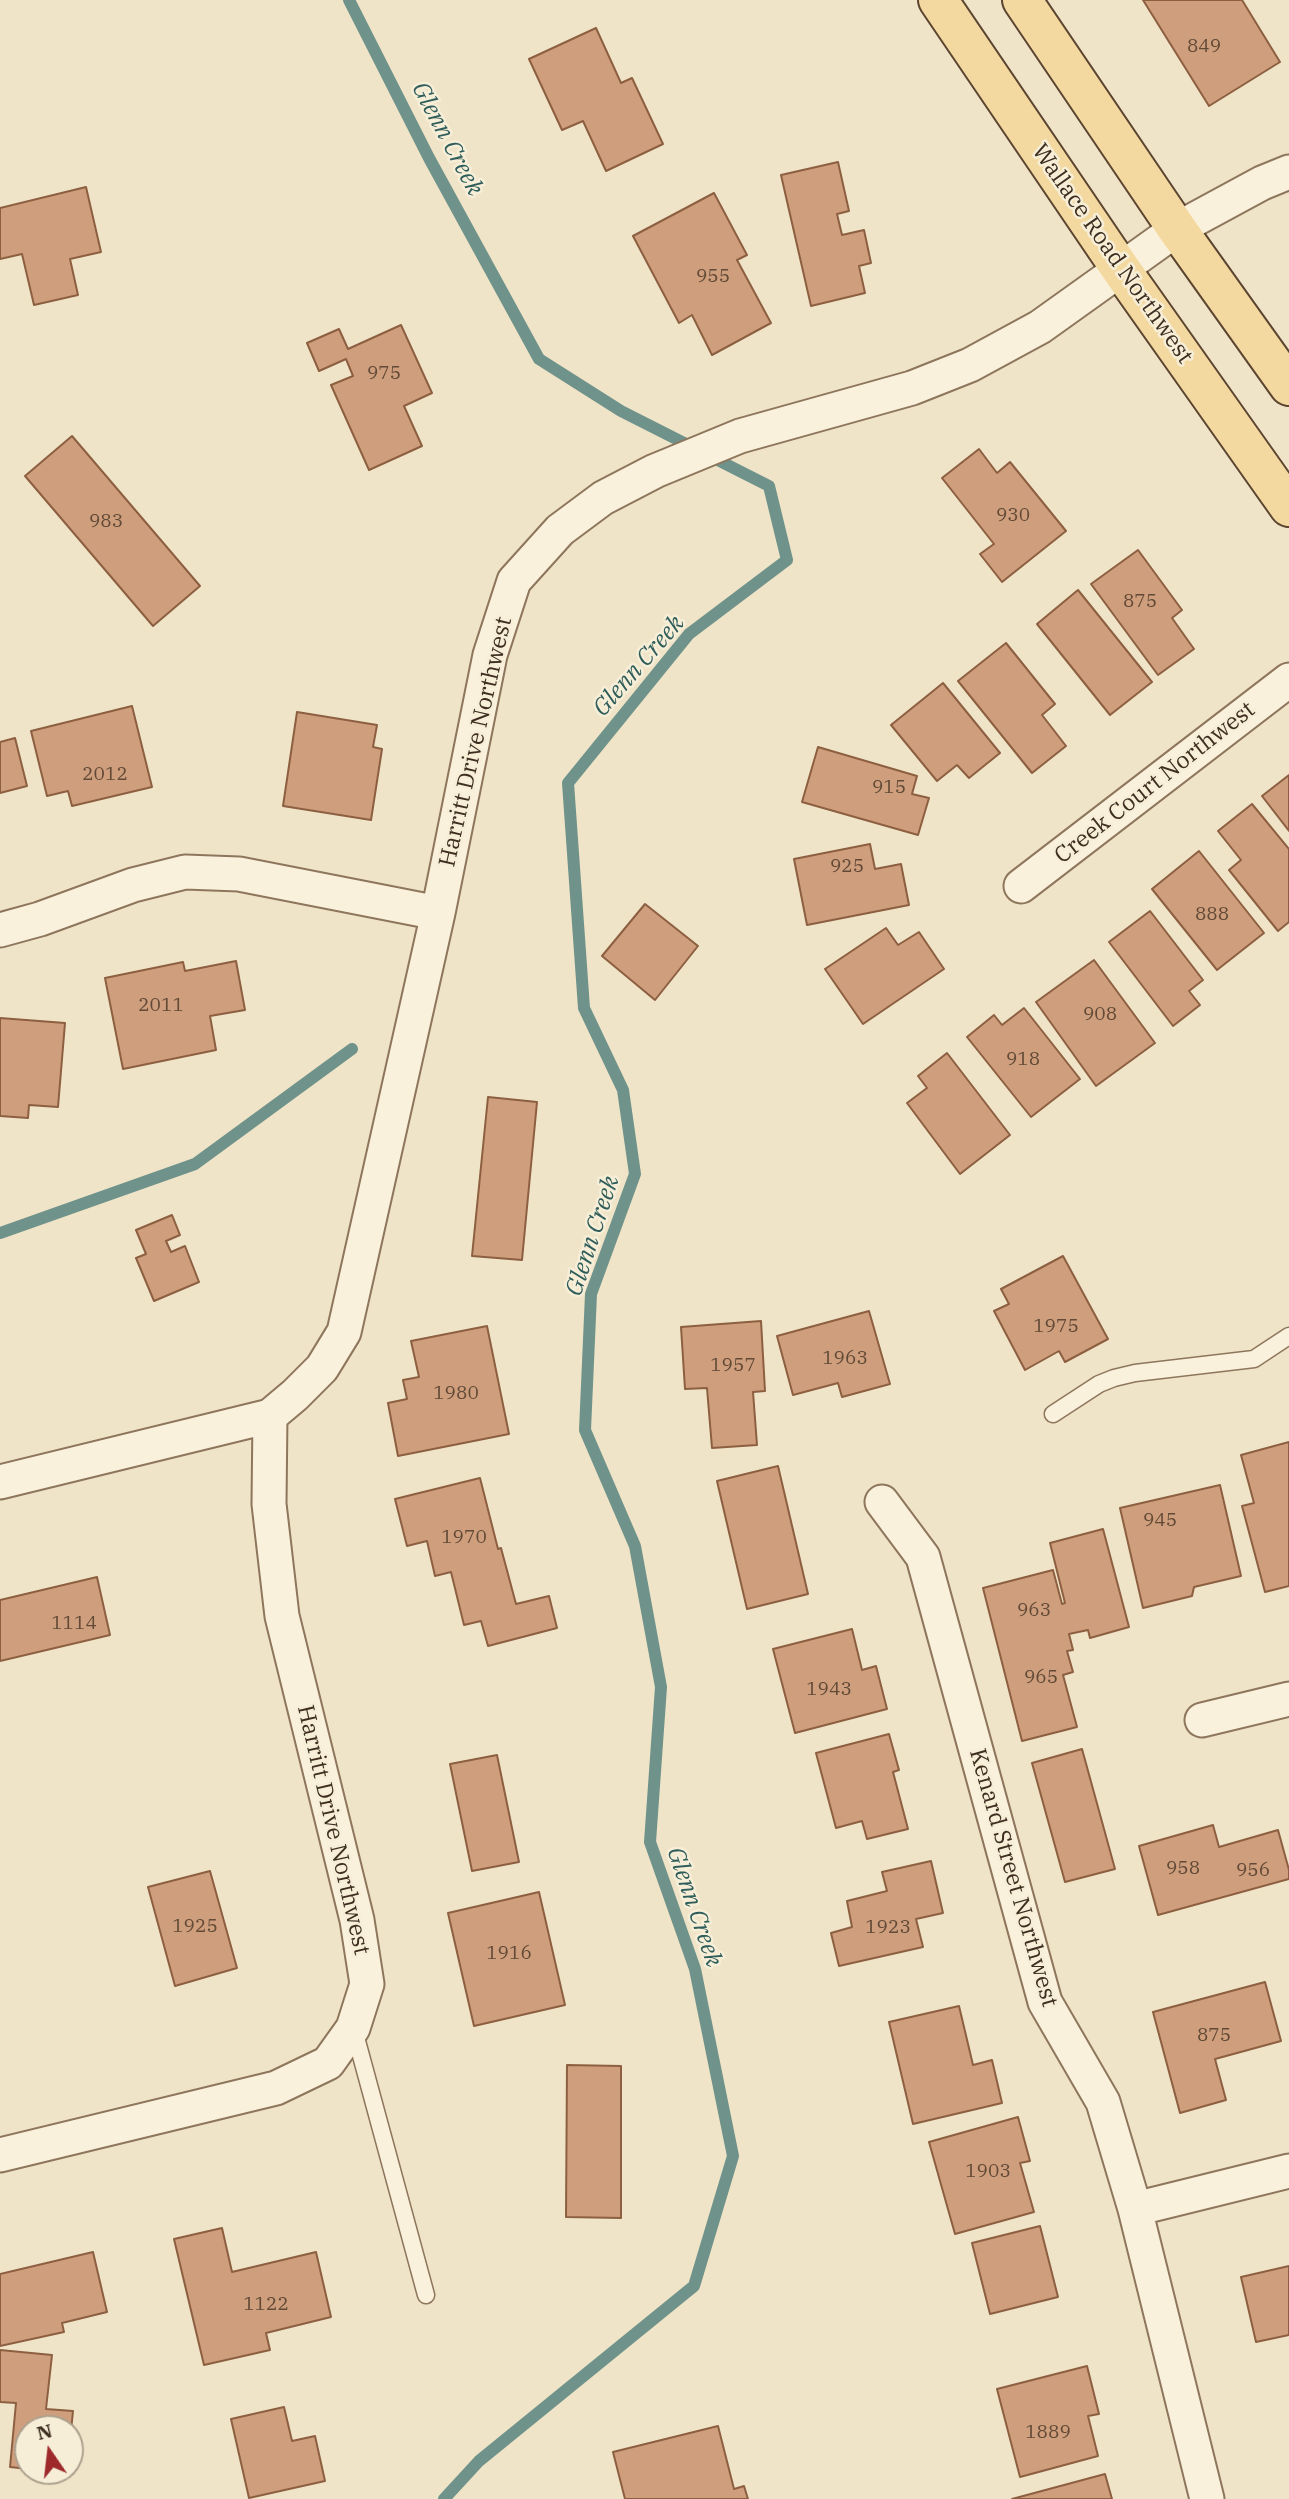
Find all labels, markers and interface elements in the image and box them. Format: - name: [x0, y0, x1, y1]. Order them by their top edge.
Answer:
- house number: 849: [1187, 36, 1221, 58]
- water label: Glenn Creek: [405, 77, 489, 201]
- street label: Wallace Road Northwest: [1026, 139, 1198, 369]
- house number: 955: [696, 266, 730, 288]
- house number: 975: [367, 363, 401, 385]
- house number: 930: [996, 505, 1030, 527]
- house number: 983: [89, 511, 123, 533]
- house number: 875: [1123, 591, 1157, 613]
- water label: Glenn Creek: [587, 610, 691, 722]
- street label: Harritt Drive Northwest: [434, 614, 518, 870]
- street label: Creek Court Northwest: [1049, 696, 1261, 870]
- house number: 2012: [82, 764, 128, 786]
- house number: 915: [872, 777, 906, 799]
- house number: 925: [830, 856, 864, 878]
- house number: 888: [1195, 904, 1229, 926]
- house number: 2011: [138, 995, 184, 1017]
- house number: 908: [1083, 1004, 1117, 1026]
- house number: 918: [1006, 1049, 1040, 1071]
- water label: Glenn Creek: [560, 1172, 626, 1300]
- house number: 1975: [1033, 1316, 1079, 1338]
- house number: 1963: [822, 1348, 868, 1370]
- house number: 1957: [710, 1355, 756, 1377]
- house number: 1980: [433, 1383, 479, 1405]
- house number: 945: [1143, 1510, 1177, 1532]
- house number: 1970: [441, 1527, 487, 1549]
- house number: 963: [1017, 1600, 1051, 1622]
- house number: 1114: [51, 1613, 97, 1635]
- house number: 965: [1024, 1667, 1058, 1689]
- house number: 1943: [806, 1679, 852, 1701]
- street label: Harritt Drive Northwest: [291, 1702, 375, 1958]
- street label: Kenard Street Northwest: [963, 1746, 1063, 2010]
- water label: Glenn Creek: [660, 1843, 728, 1971]
- house number: 958: [1166, 1858, 1200, 1880]
- house number: 956: [1236, 1860, 1270, 1882]
- house number: 1925: [172, 1916, 218, 1938]
- house number: 1923: [865, 1917, 911, 1939]
- house number: 1916: [486, 1943, 532, 1965]
- house number: 875: [1197, 2025, 1231, 2047]
- house number: 1903: [965, 2161, 1011, 2183]
- house number: 1122: [243, 2294, 289, 2316]
- north arrow: [14, 2415, 84, 2485]
- text: N: [34, 2418, 55, 2445]
- house number: 1889: [1025, 2422, 1071, 2444]

